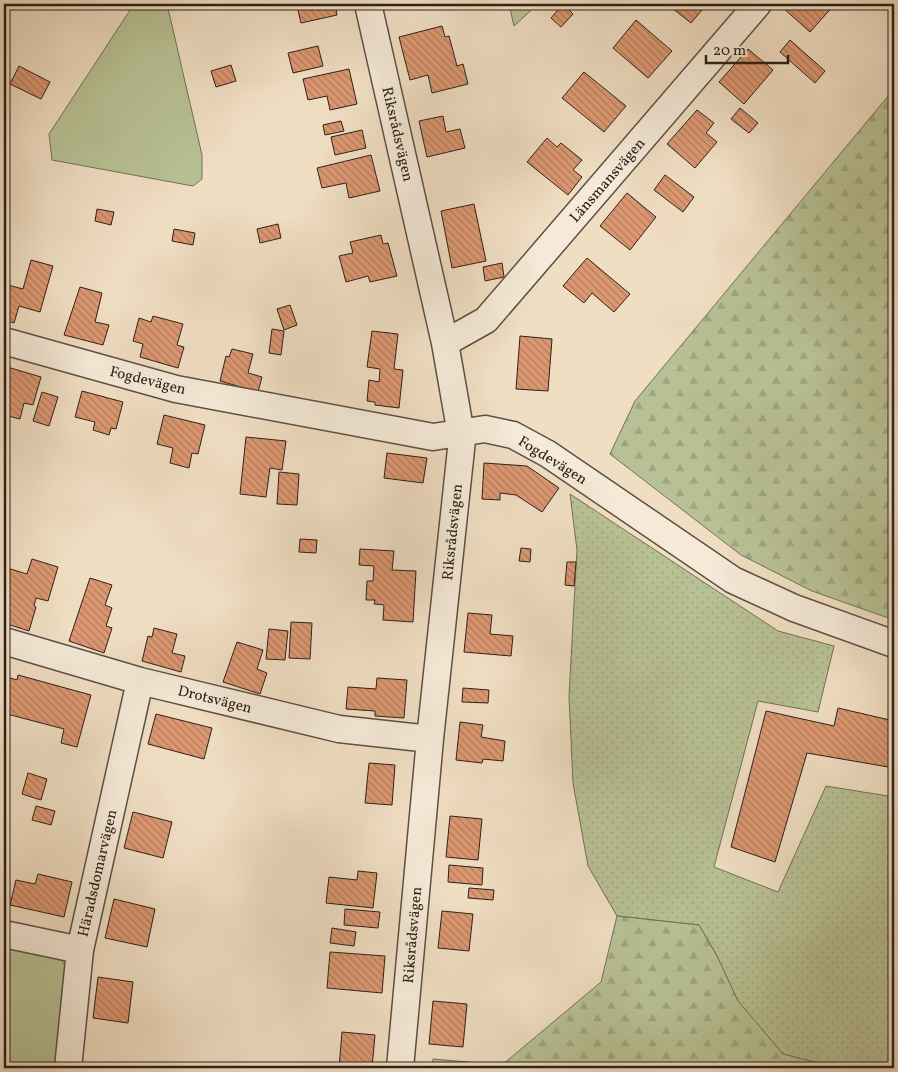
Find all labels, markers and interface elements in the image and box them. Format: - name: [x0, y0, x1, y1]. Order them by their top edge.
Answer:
- scale bar: [706, 32, 788, 64]
- text: 20 m: [713, 41, 746, 62]
- street label: Riksrådsvägen: [375, 85, 418, 184]
- street label: Länsmansvägen: [565, 134, 651, 228]
- street label: Fogdevägen: [107, 362, 188, 401]
- street label: Fogdevägen: [514, 432, 591, 491]
- street label: Riksrådsvägen: [438, 483, 469, 581]
- street label: Drotsvägen: [175, 681, 254, 720]
- street label: Häradsdomarvägen: [74, 808, 123, 939]
- street label: Riksrådsvägen: [399, 886, 428, 984]

